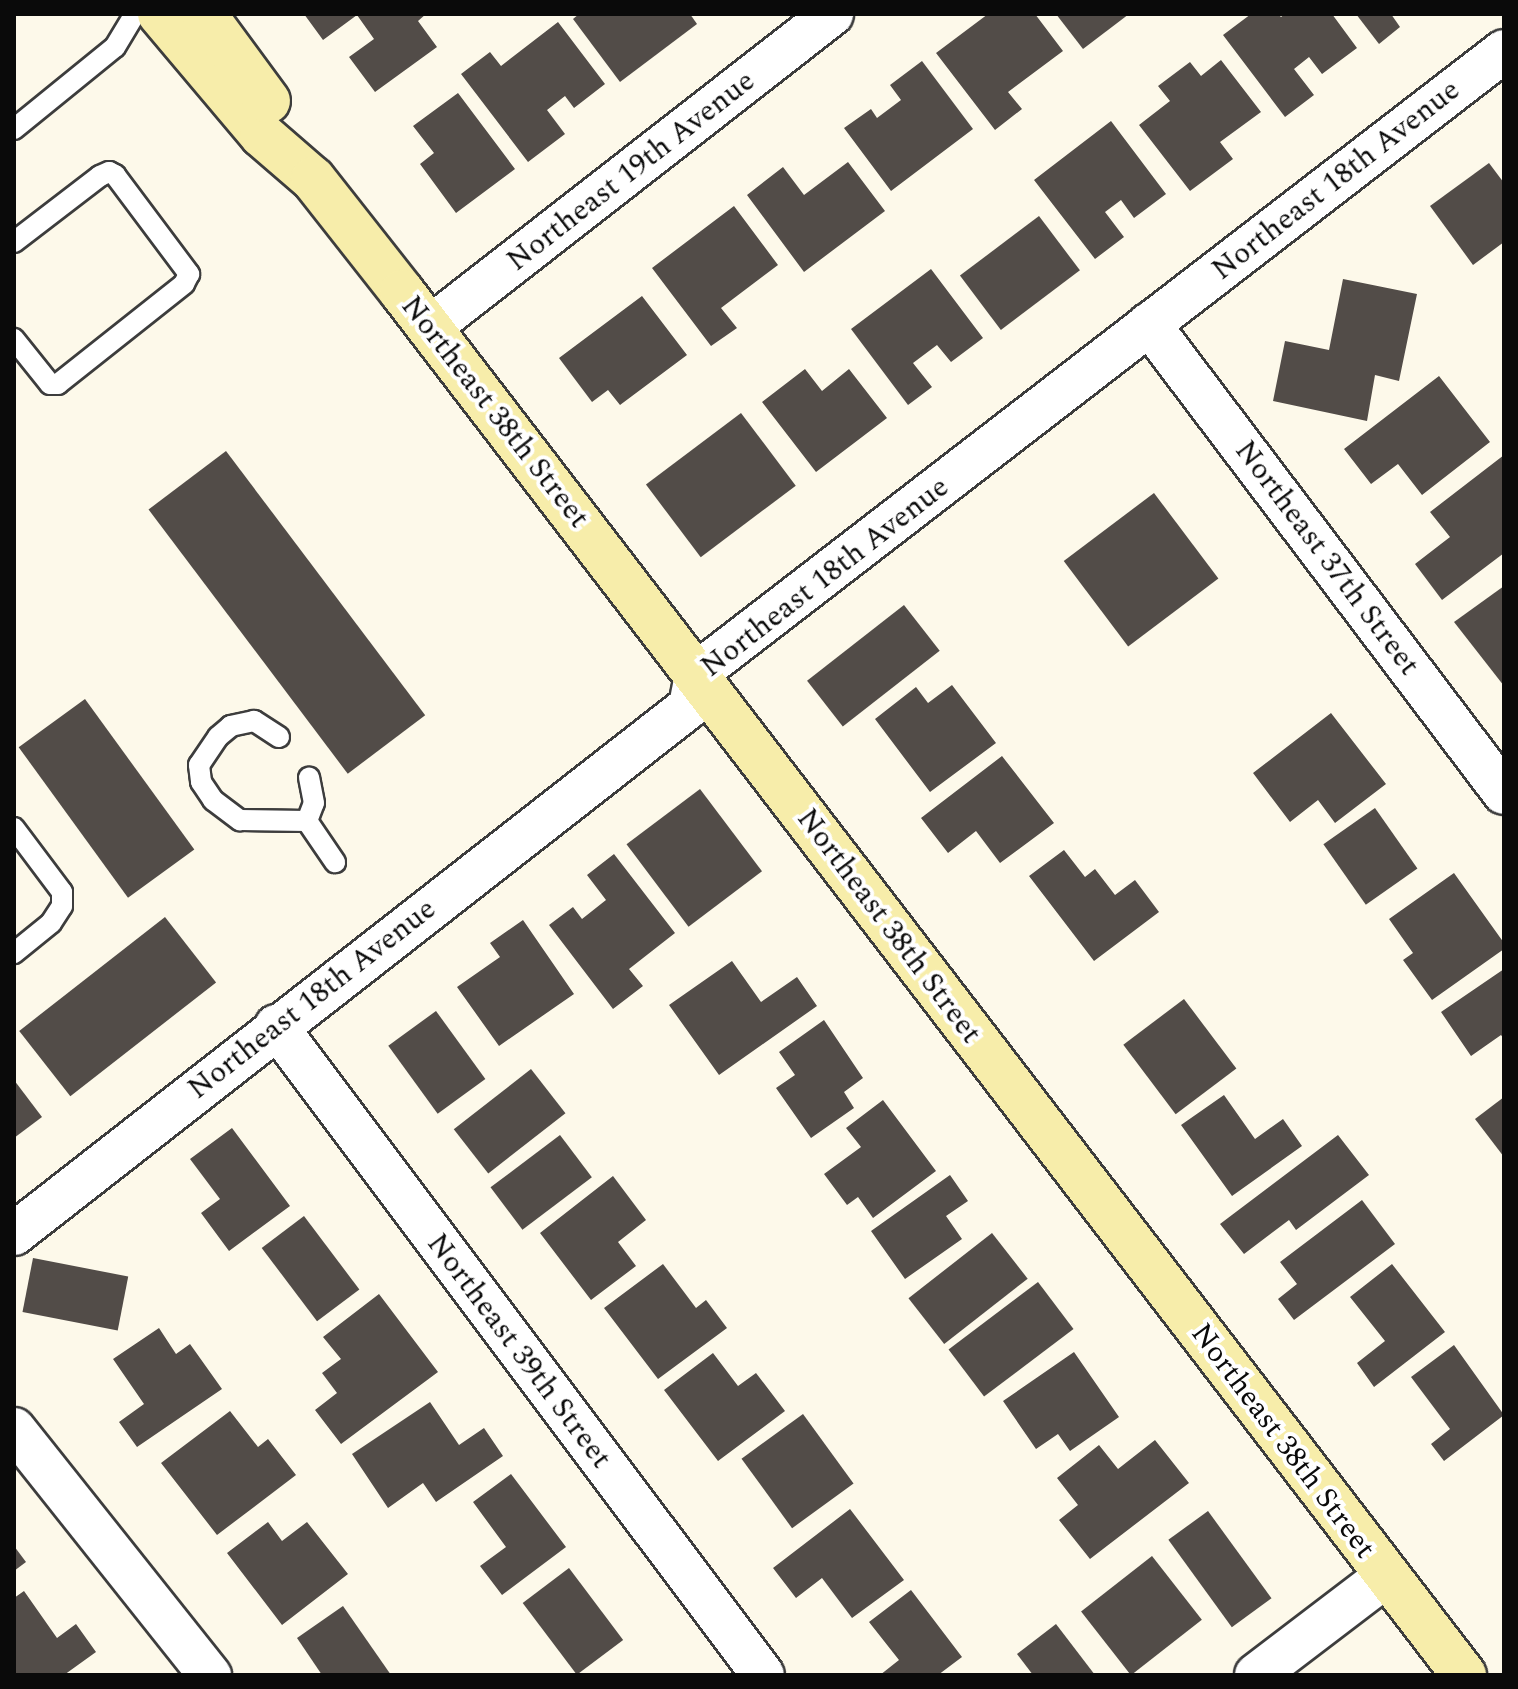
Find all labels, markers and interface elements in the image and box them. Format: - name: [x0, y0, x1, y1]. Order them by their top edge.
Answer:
- street label: Northeast 19th Avenue: [500, 63, 762, 279]
- street label: Northeast 18th Avenue: [1205, 72, 1467, 288]
- street label: Northeast 38th Street: [393, 289, 597, 535]
- street label: Northeast 37th Street: [1227, 434, 1427, 682]
- street label: Northeast 18th Avenue: [694, 469, 956, 685]
- street label: Northeast 38th Street: [789, 802, 989, 1050]
- street label: Northeast 18th Avenue: [181, 891, 443, 1107]
- street label: Northeast 39th Street: [419, 1227, 619, 1475]
- street label: Northeast 38th Street: [1183, 1317, 1383, 1565]

